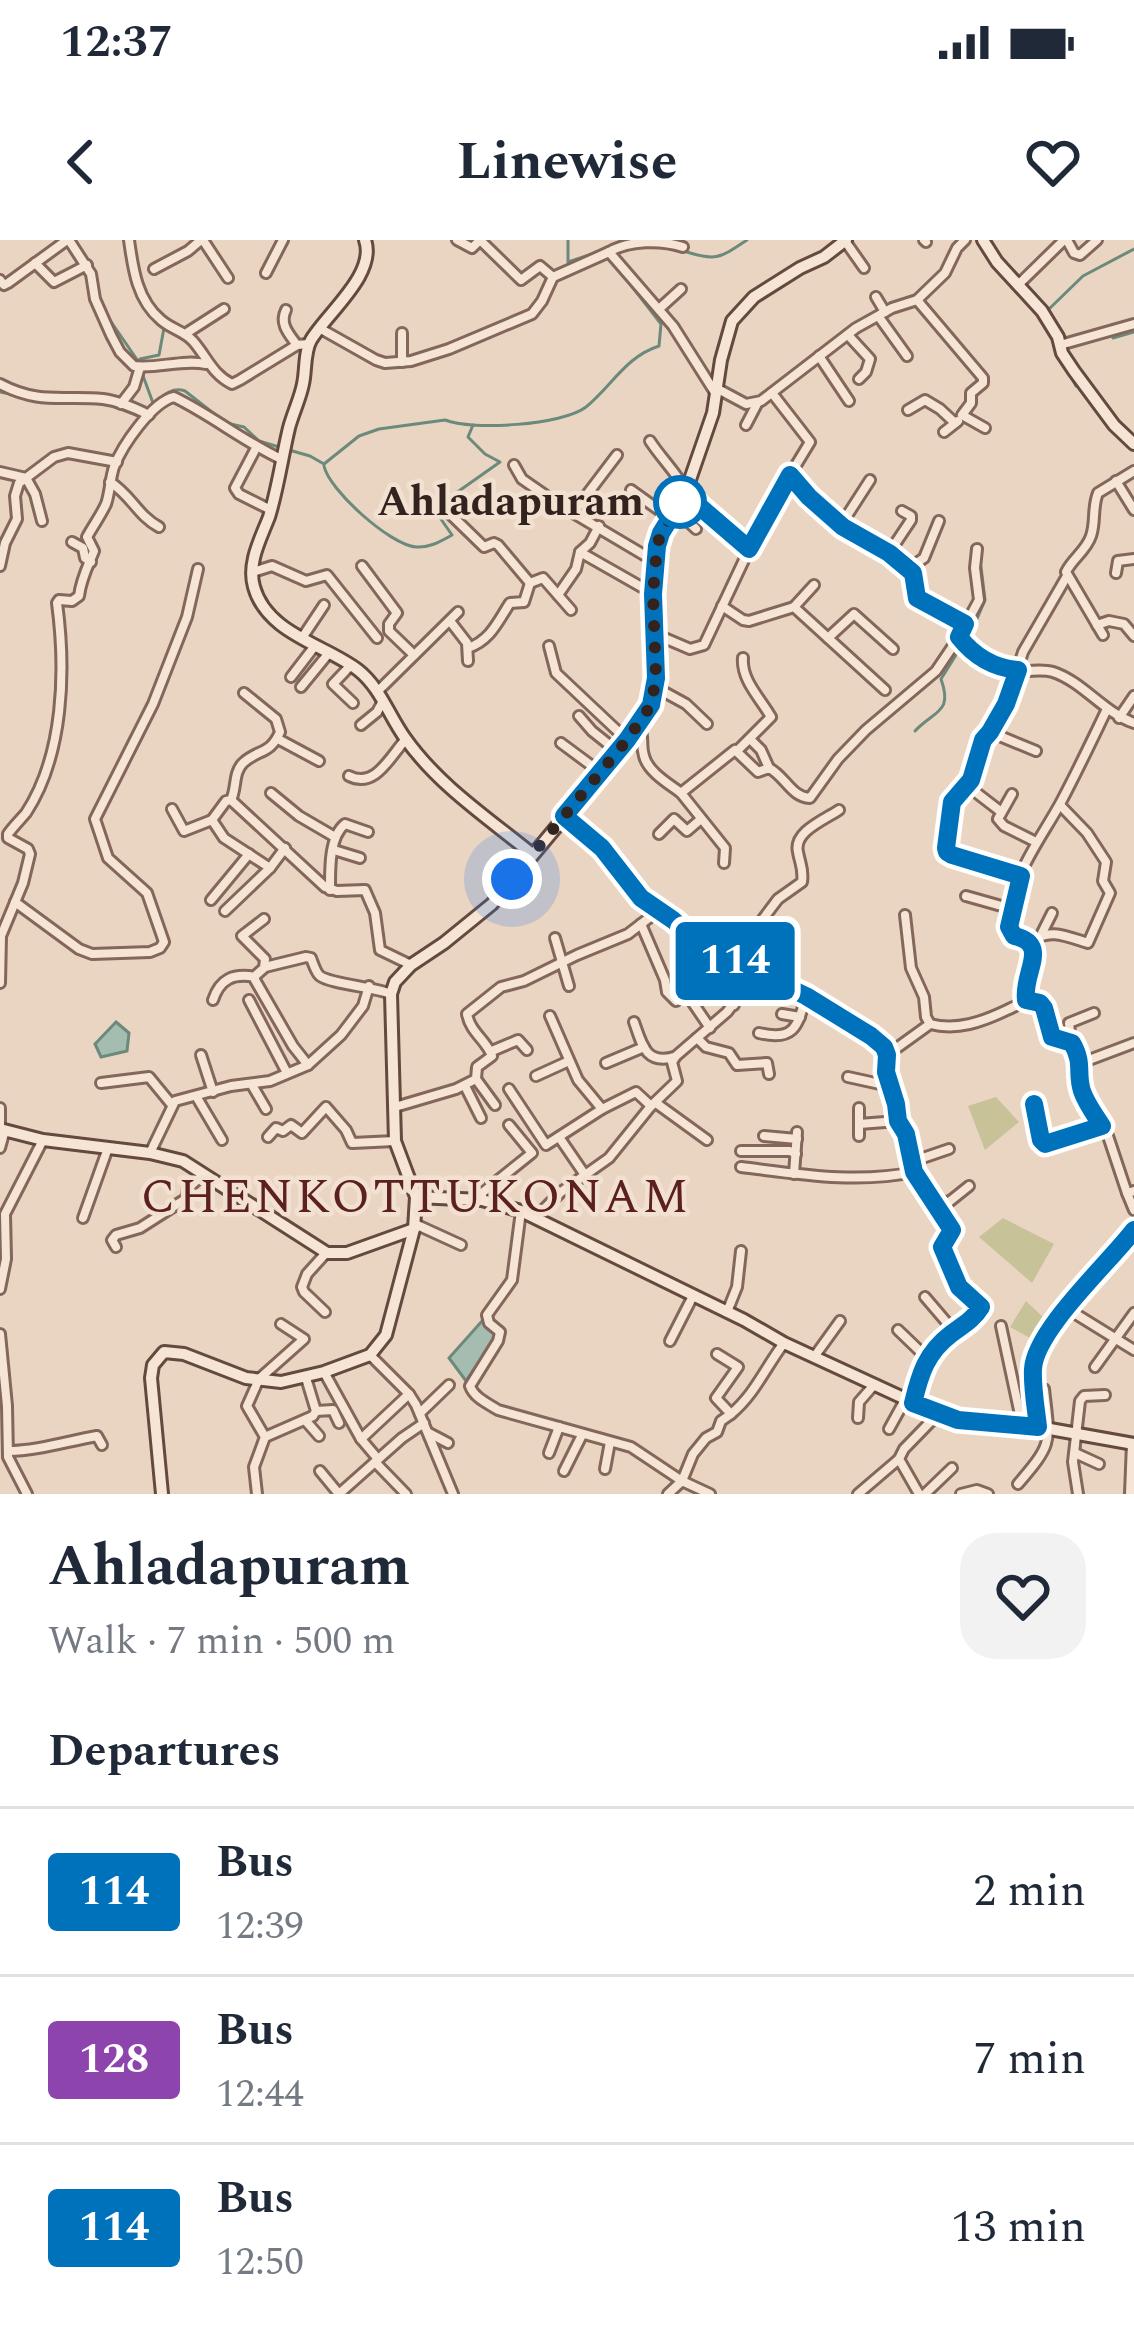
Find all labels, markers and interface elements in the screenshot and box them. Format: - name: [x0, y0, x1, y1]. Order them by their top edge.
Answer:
- text: 12:37: [60, 8, 173, 77]
- text: Linewise: [456, 121, 678, 203]
- icon: back: [48, 129, 114, 195]
- icon: heart: [1020, 129, 1086, 195]
- place label: Ahladapuram: [377, 471, 644, 534]
- marker: Ahladapuram: [655, 477, 705, 527]
- your location: [482, 849, 542, 909]
- line badge: 114: [666, 922, 804, 1000]
- text: 114: [700, 929, 770, 992]
- district label: CHENKOTTUKONAM: [141, 1161, 691, 1234]
- text: Ahladapuram: [48, 1524, 410, 1610]
- button: heart: [960, 1533, 1086, 1659]
- text: Walk · 7 min · 500 m: [48, 1612, 395, 1671]
- text: Departures: [48, 1717, 281, 1786]
- text: Bus: [216, 1828, 294, 1897]
- text: 2 min: [973, 1857, 1086, 1926]
- text: 114: [79, 1860, 149, 1923]
- text: 12:39: [216, 1897, 304, 1956]
- text: Bus: [216, 1996, 294, 2065]
- text: 7 min: [973, 2025, 1086, 2094]
- text: 128: [79, 2028, 149, 2091]
- text: 12:44: [216, 2065, 304, 2124]
- text: Bus: [216, 2164, 294, 2233]
- text: 13 min: [951, 2193, 1086, 2262]
- text: 114: [79, 2196, 149, 2259]
- text: 12:50: [216, 2233, 304, 2292]

